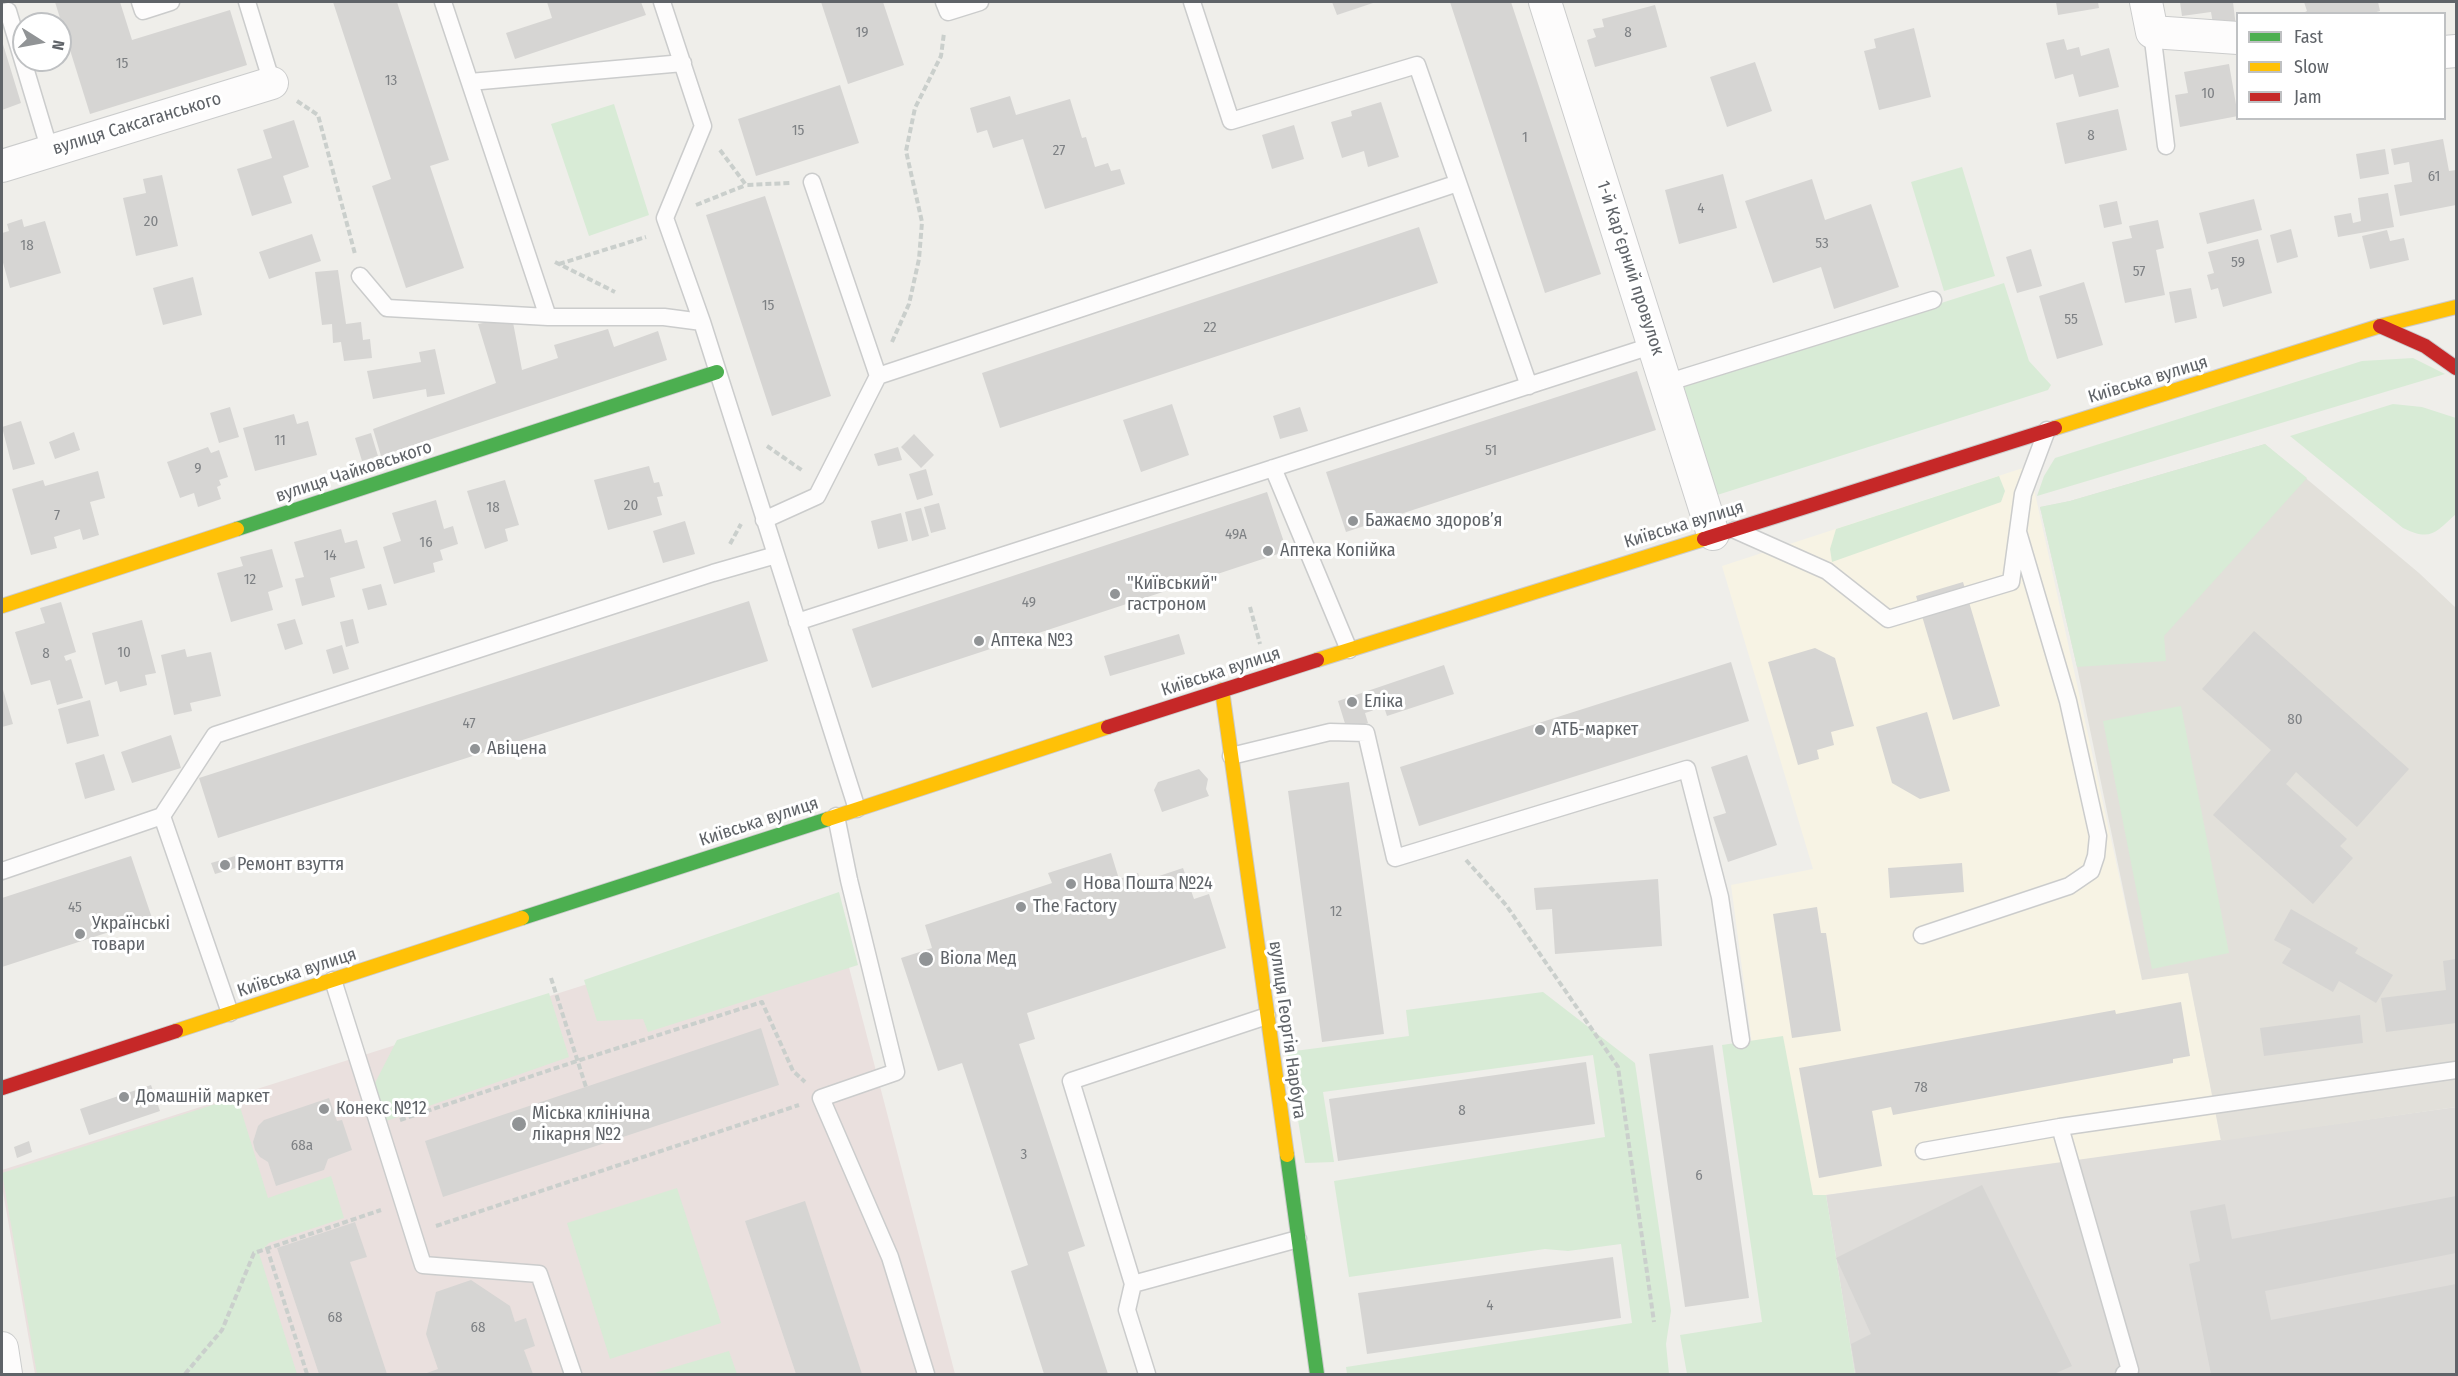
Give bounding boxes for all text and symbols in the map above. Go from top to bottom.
north arrow [12,12,72,72]
legend [2236,12,2446,120]
house number: 19 [855,24,869,42]
house number: 8 [1624,24,1632,42]
text: Fast [2294,26,2323,48]
text: N [48,39,68,52]
house number: 15 [116,55,128,73]
text: Slow [2294,56,2329,78]
house number: 13 [385,72,397,90]
house number: 10 [2201,85,2215,103]
text: Jam [2294,86,2322,108]
street label: вулиця Саксаганського [50,88,224,160]
house number: 15 [792,122,804,140]
house number: 8 [2087,127,2095,145]
house number: 1 [1522,129,1528,147]
house number: 27 [1053,142,1065,160]
house number: 61 [2428,168,2440,186]
street label: 1-й Карʼєрний провулок [1592,178,1668,358]
house number: 4 [1697,200,1705,218]
house number: 20 [144,213,158,231]
house number: 53 [1815,235,1829,253]
house number: 18 [20,237,34,255]
house number: 59 [2231,254,2245,272]
house number: 57 [2133,263,2145,281]
house number: 15 [762,297,774,315]
house number: 55 [2064,311,2078,329]
house number: 22 [1203,319,1217,337]
street label: Київська вулиця [2086,352,2210,408]
house number: 11 [274,432,286,450]
street label: вулиця Чайковського [273,437,435,507]
house number: 51 [1485,442,1497,460]
house number: 9 [194,460,202,478]
house number: 20 [624,497,638,515]
street label: Київська вулиця [1622,497,1746,553]
house number: 18 [486,499,500,517]
house number: 7 [54,507,60,525]
place label: Бажаємо здоров’я [1365,510,1502,532]
marker: Бажаємо здоров’я [1346,514,1360,528]
house number: 49А [1225,526,1247,544]
house number: 16 [419,534,433,552]
place label: Аптека Копійка [1280,540,1396,562]
marker: Аптека Копійка [1261,544,1275,558]
house number: 14 [323,547,337,565]
house number: 12 [244,571,256,589]
place label: "Київський" гастроном [1127,573,1217,616]
marker: "Київський" гастроном [1108,587,1122,601]
house number: 49 [1022,594,1036,612]
place label: Аптека №3 [991,630,1073,652]
marker: Аптека №3 [972,634,986,648]
street label: Київська вулиця [1159,643,1283,701]
house number: 10 [117,644,131,662]
house number: 8 [42,645,50,663]
place label: Еліка [1364,691,1403,713]
marker: Еліка [1345,695,1359,709]
house number: 80 [2287,711,2303,729]
house number: 47 [462,715,476,733]
place label: АТБ-маркет [1552,719,1638,741]
marker: АТБ-маркет [1533,723,1547,737]
place label: Авіцена [487,738,547,760]
marker: Авіцена [468,742,482,756]
street label: Київська вулиця [697,793,821,851]
place label: Ремонт взуття [237,854,344,876]
marker: Ремонт взуття [218,858,232,872]
place label: Нова Пошта №24 [1083,873,1213,895]
marker: Нова Пошта №24 [1064,877,1078,891]
place label: The Factory [1033,896,1117,918]
house number: 45 [68,899,82,917]
marker: The Factory [1014,900,1028,914]
house number: 12 [1330,903,1342,921]
place label: Українські товари [92,913,170,956]
marker: Українські товари [73,927,87,941]
street label: вулиця Георгія Нарбута [1264,940,1310,1120]
street label: Київська вулиця [235,944,359,1002]
place label: Віола Мед [940,948,1017,970]
marker: Віола Мед [917,950,935,968]
house number: 78 [1914,1079,1928,1097]
place label: Домашній маркет [136,1086,270,1108]
marker: Домашній маркет [117,1090,131,1104]
place label: Конекс №12 [336,1098,427,1120]
marker: Конекс №12 [317,1102,331,1116]
house number: 8 [1458,1102,1466,1120]
place label: Міська клінічна лікарня №2 [532,1103,650,1146]
marker: Міська клінічна лікарня №2 [510,1115,528,1133]
house number: 68а [291,1137,313,1155]
house number: 3 [1021,1146,1027,1164]
house number: 6 [1695,1167,1703,1185]
house number: 4 [1486,1297,1494,1315]
house number: 68 [328,1309,342,1327]
house number: 68 [471,1319,485,1337]

